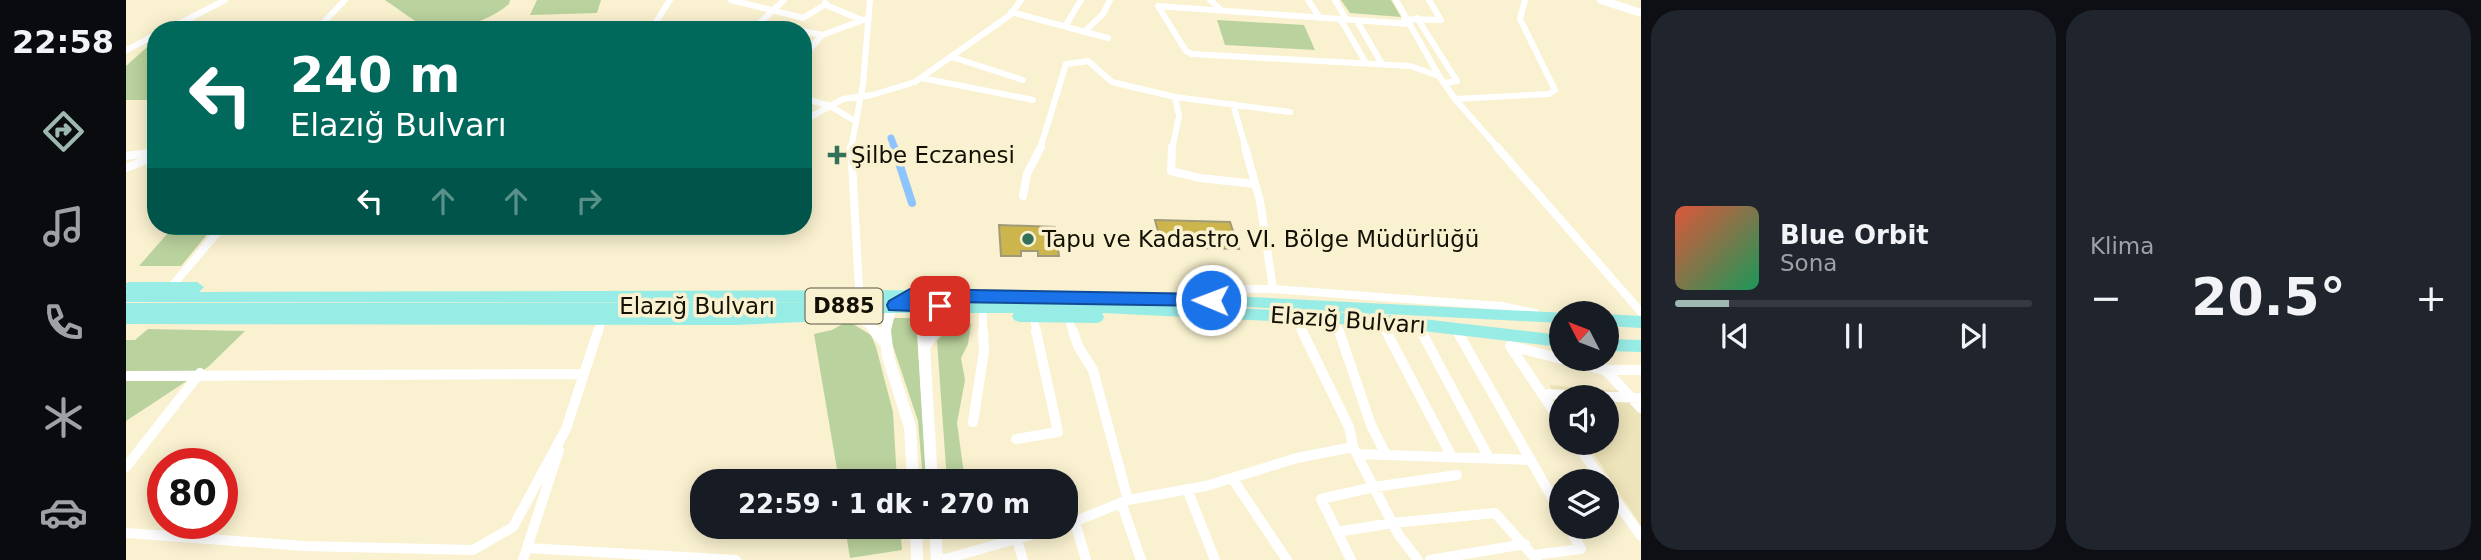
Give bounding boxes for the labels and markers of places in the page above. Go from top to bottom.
place label: Şilbe Eczanesi [851,142,1015,168]
marker: Şilbe Eczanesi [829,147,845,163]
place label: Tapu ve Kadastro VI. Bölge Müdürlüğü [1041,226,1479,252]
marker: Tapu ve Kadastro VI. Bölge Müdürlüğü [1020,231,1036,247]
pin [910,276,970,336]

